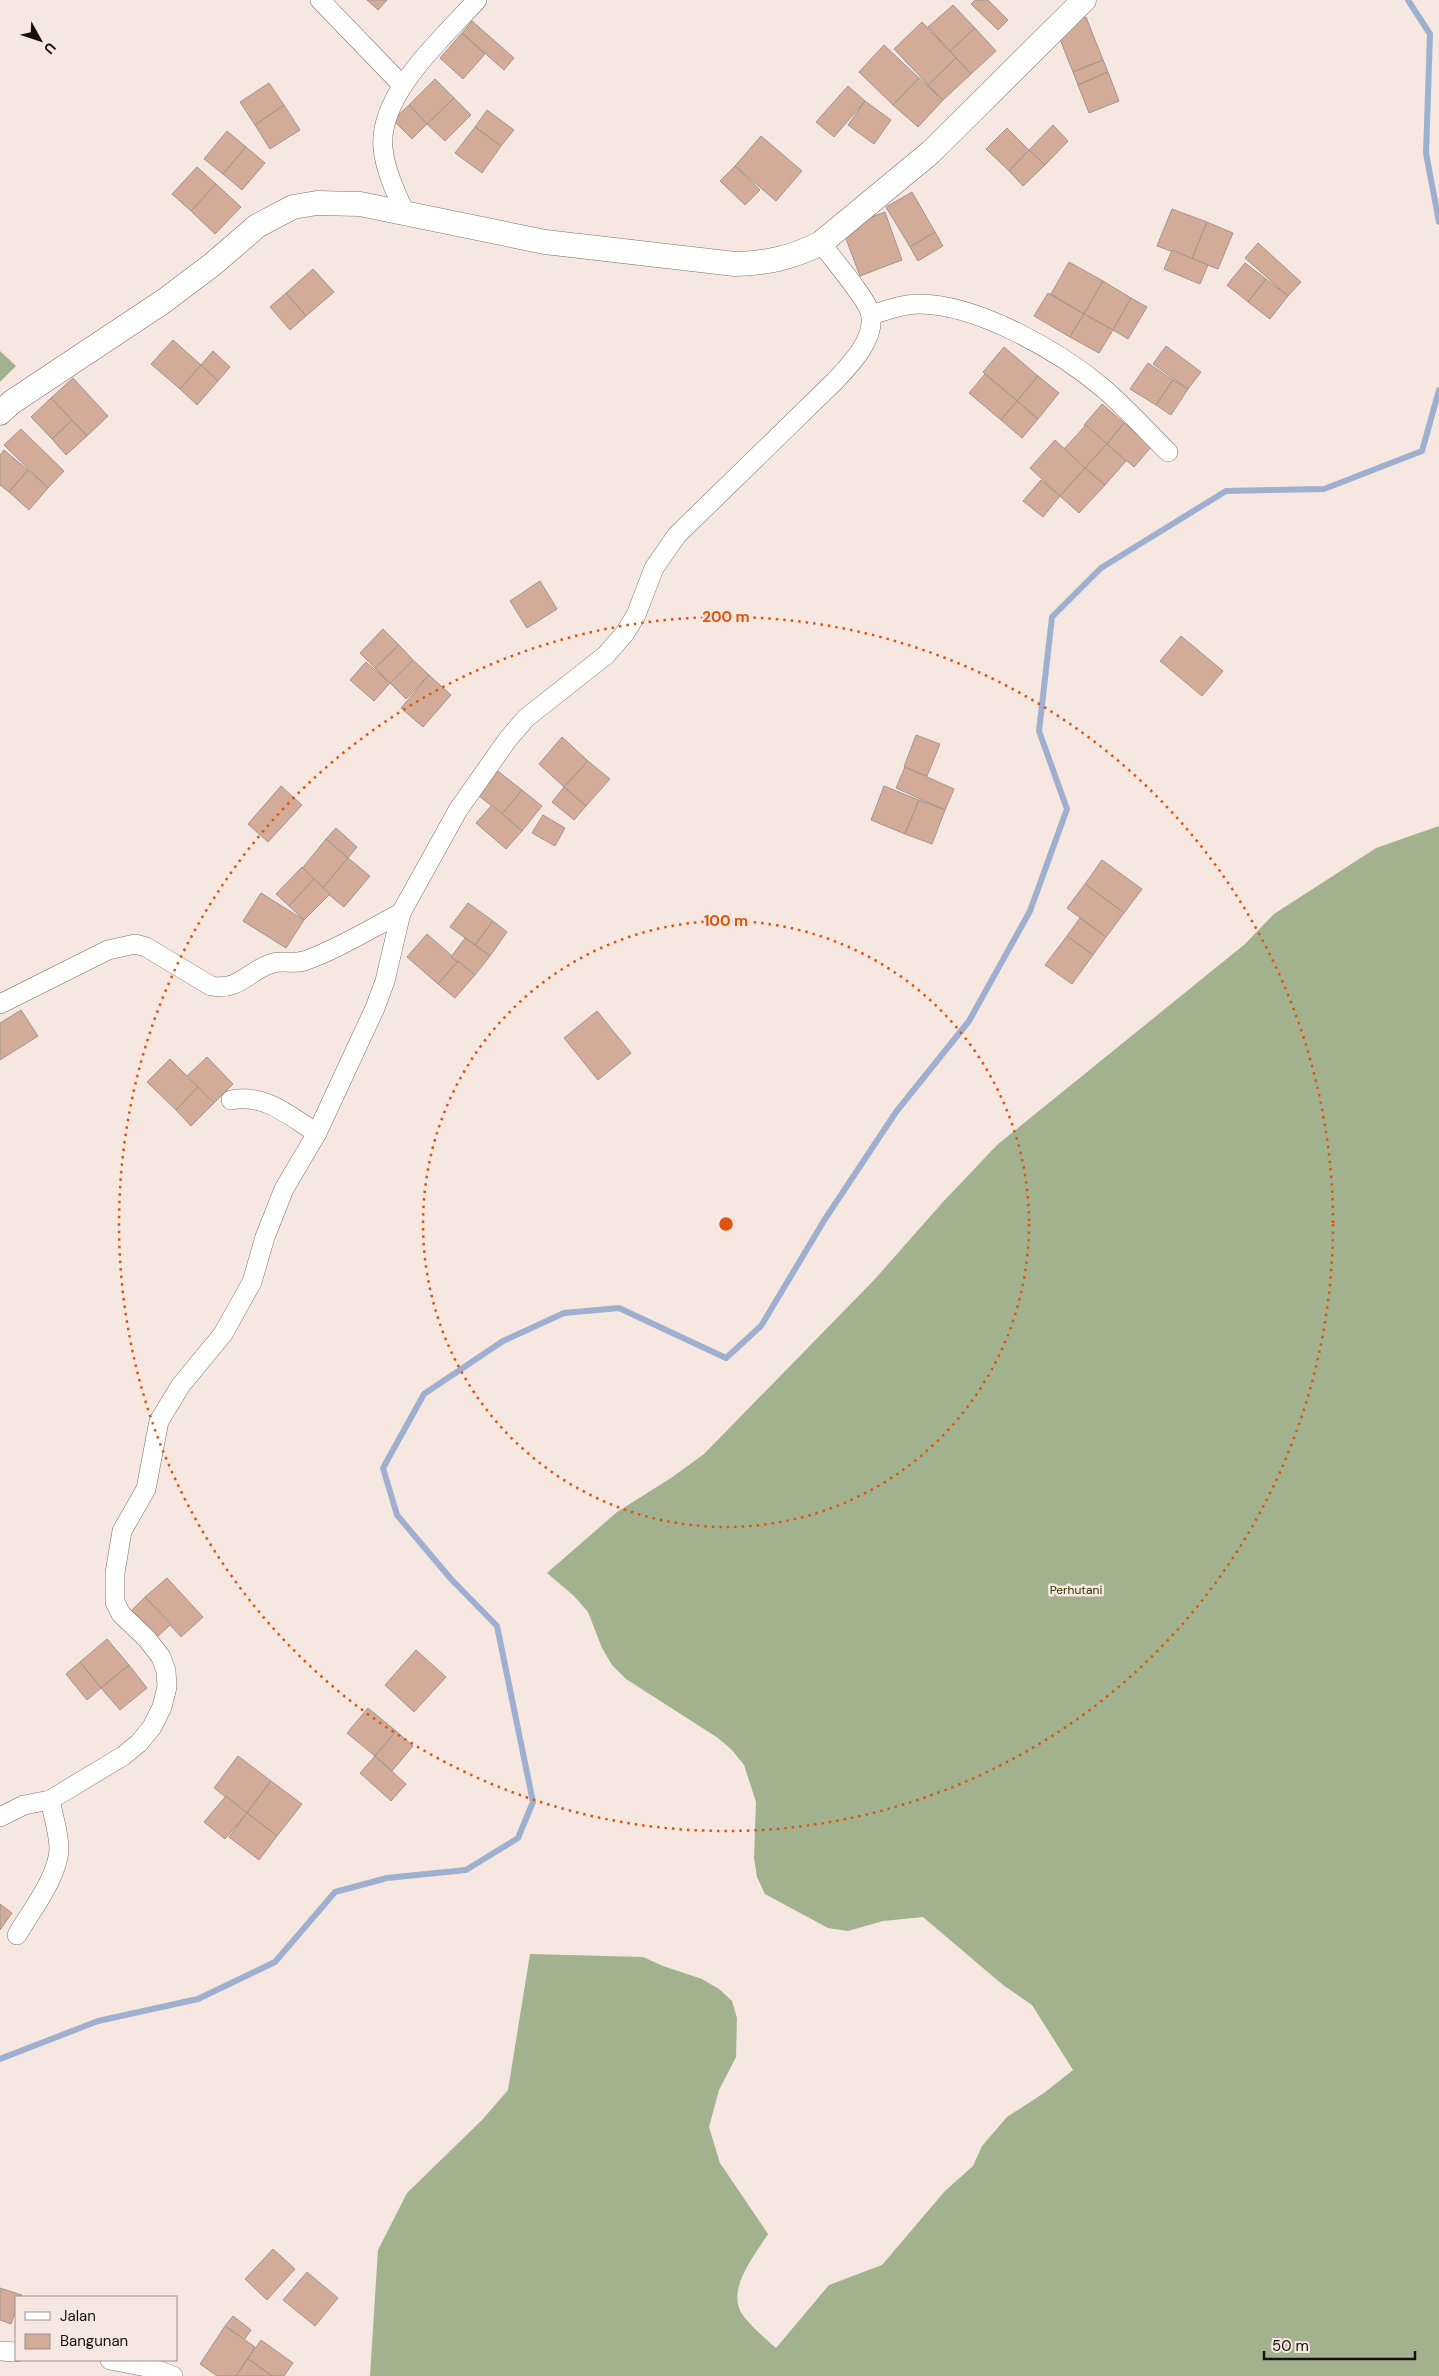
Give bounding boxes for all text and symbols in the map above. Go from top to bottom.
north arrow [15,15,65,65]
text: U [40,39,60,58]
text: 200 m [702,607,750,627]
text: 100 m [704,911,748,931]
centre of rings [717,1215,735,1233]
park label: Perhutani [1050,1582,1102,1598]
legend [15,2296,178,2361]
text: Jalan [60,2306,96,2326]
scale bar [1264,2328,1415,2360]
text: Bangunan [60,2331,128,2351]
text: 50 m [1272,2336,1309,2356]

